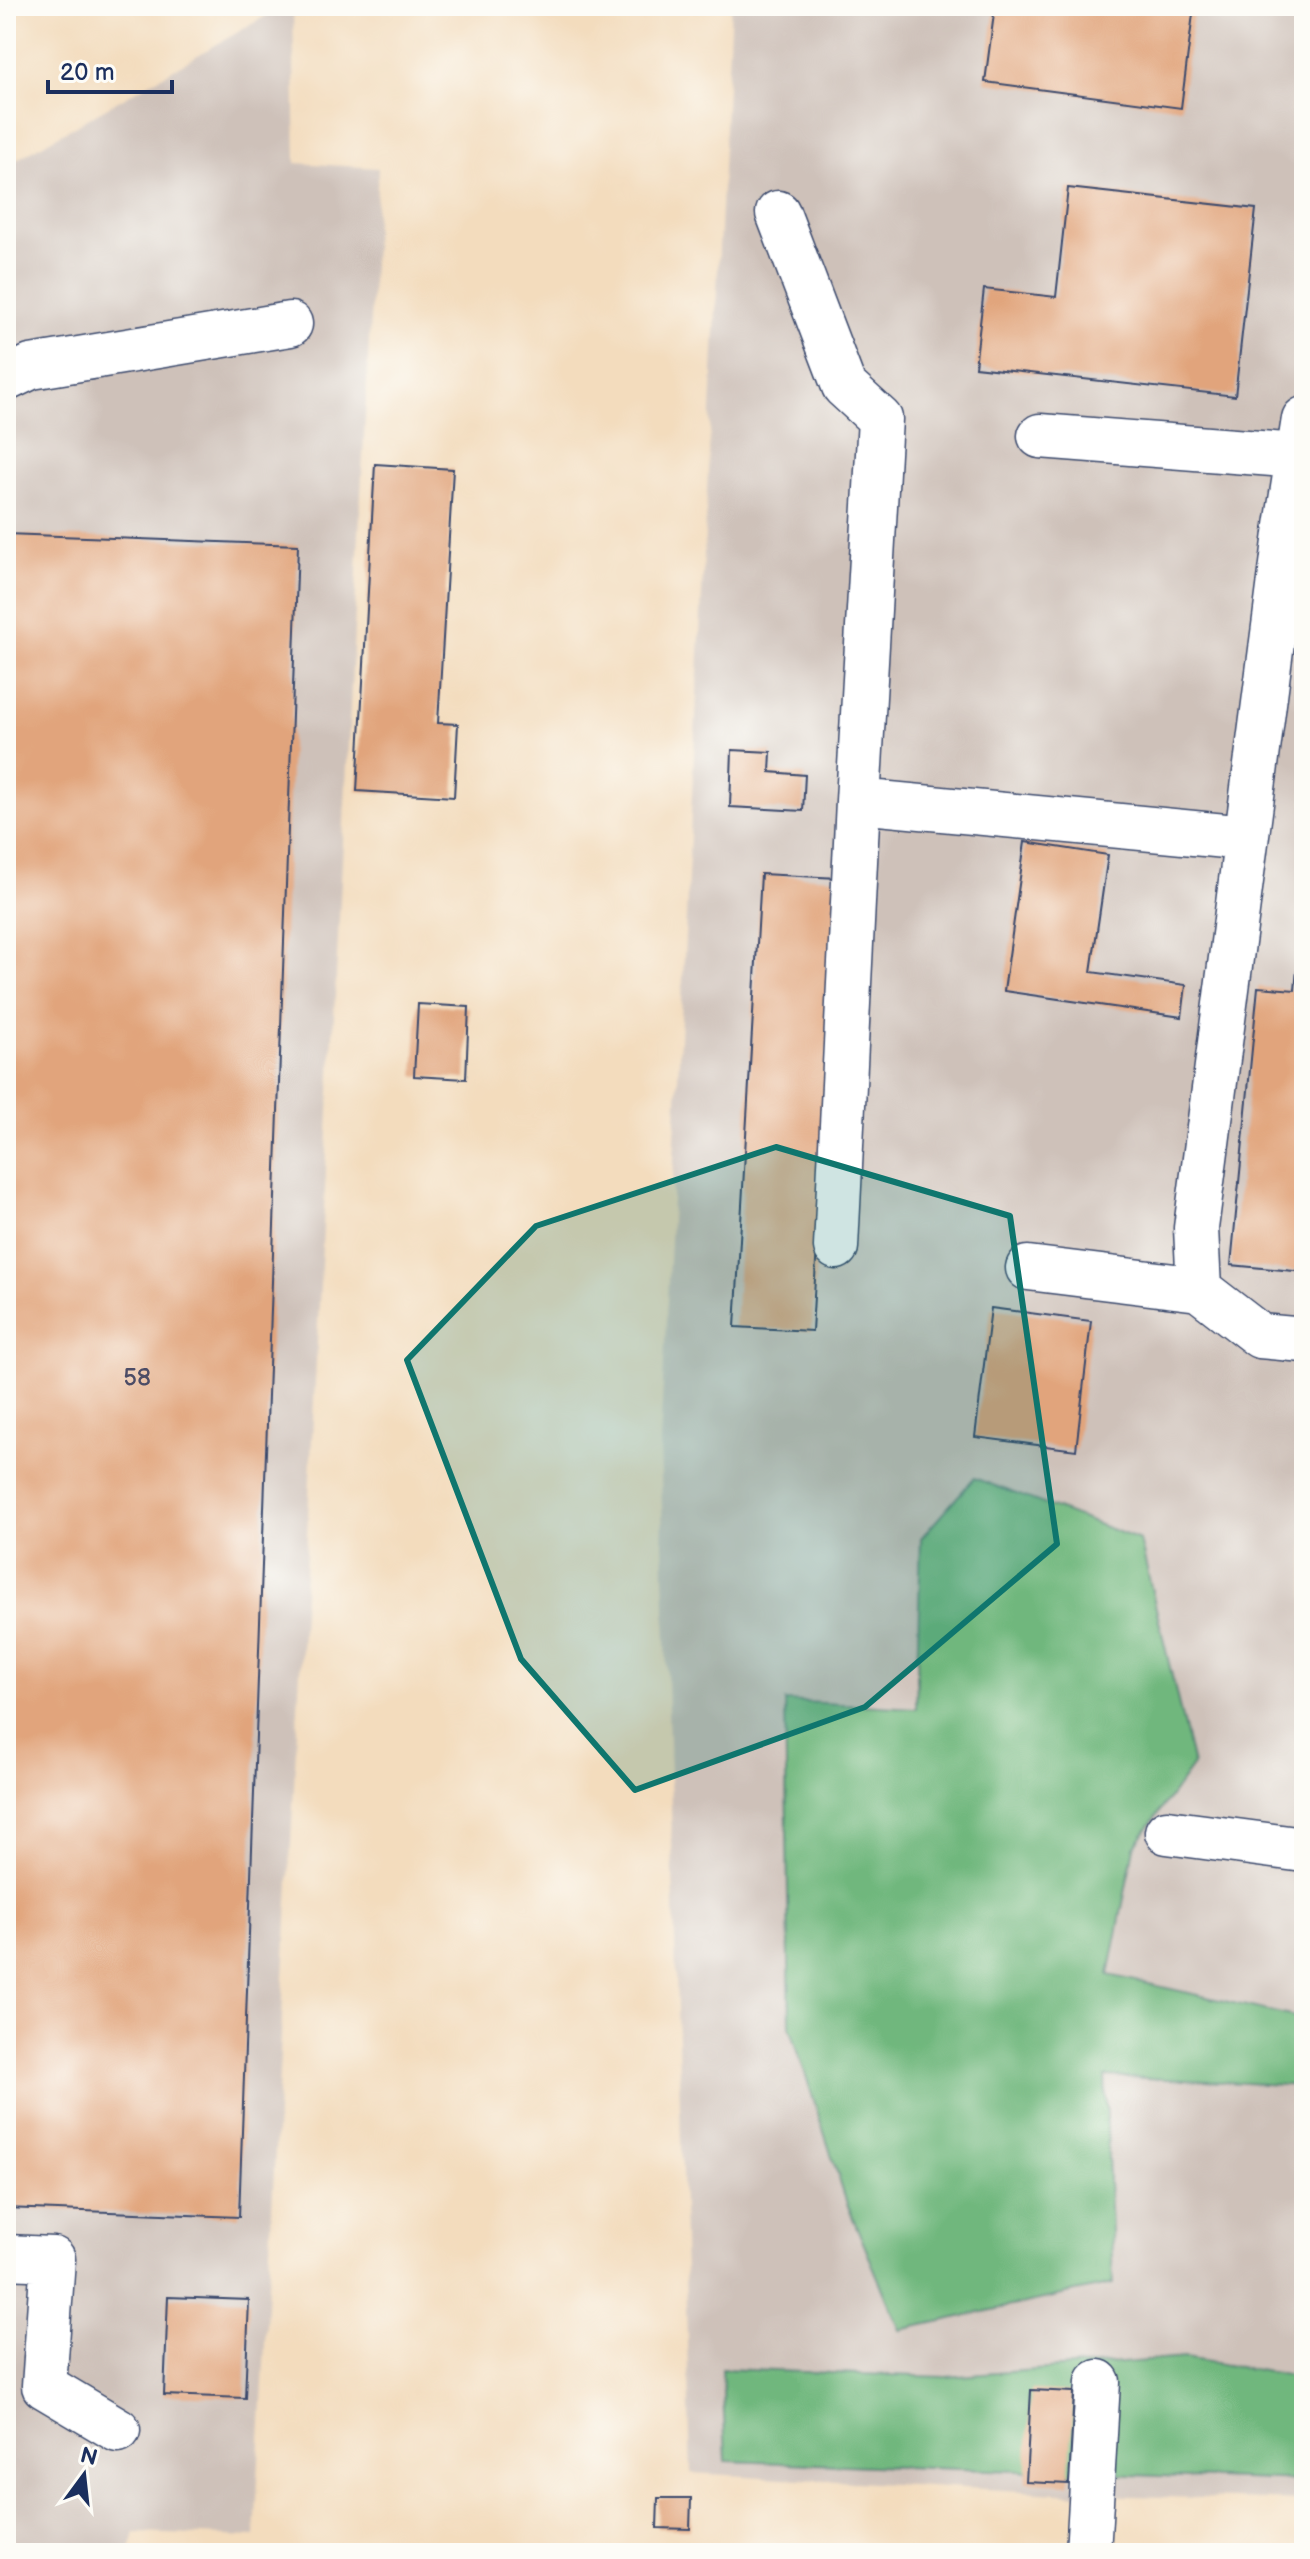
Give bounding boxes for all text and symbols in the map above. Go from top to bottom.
scale bar [48,44,172,94]
text: 20 m [60,58,115,87]
house number: 58 [123,1363,151,1392]
north arrow [44,2435,124,2515]
text: N [77,2442,100,2472]

